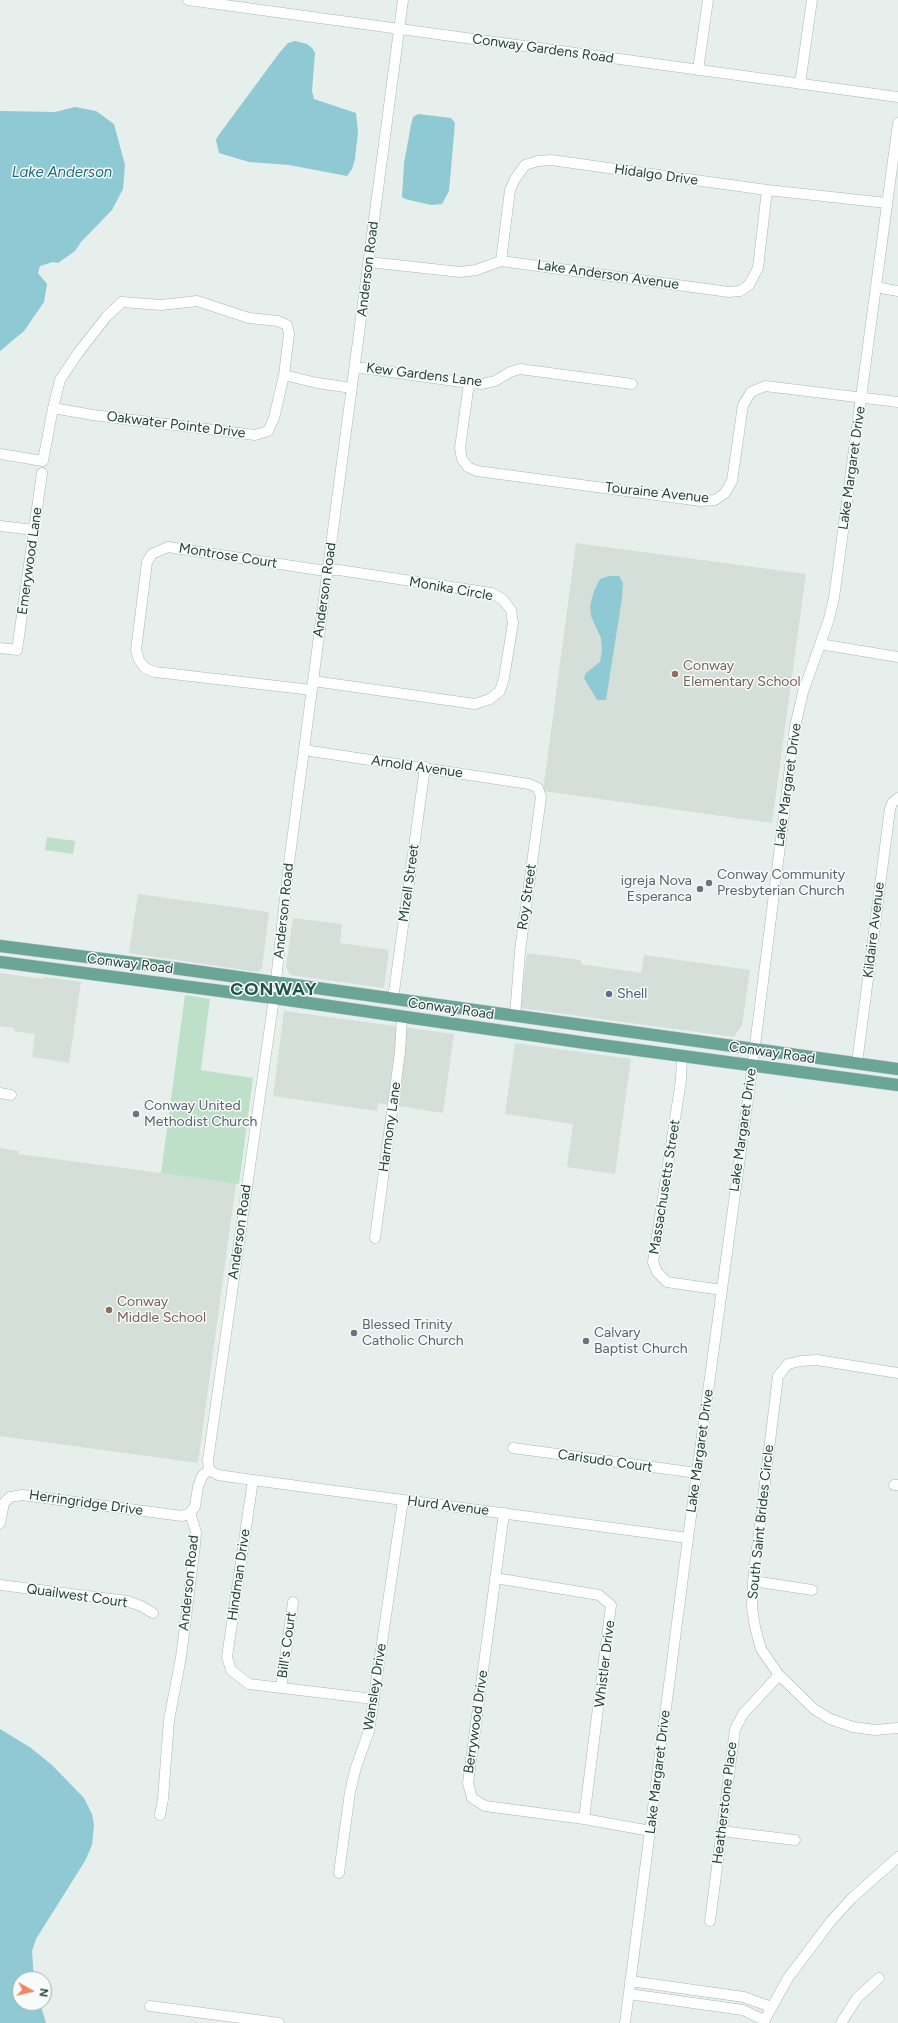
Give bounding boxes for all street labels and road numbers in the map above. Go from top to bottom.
street label: Conway Gardens Road [471,31,615,67]
street label: Hidalgo Drive [613,161,699,189]
street label: Anderson Road [354,220,382,318]
street label: Lake Anderson Avenue [536,257,680,293]
street label: Kew Gardens Lane [365,360,483,390]
street label: Lake Margaret Drive [835,405,869,531]
street label: Oakwater Pointe Drive [106,408,246,442]
street label: Touraine Avenue [604,479,710,507]
street label: Emerywood Lane [14,506,46,616]
street label: Montrose Court [178,540,278,572]
street label: Anderson Road [310,541,340,639]
street label: Monika Circle [408,573,494,605]
street label: Lake Margaret Drive [771,722,805,848]
street label: Arnold Avenue [370,752,464,782]
street label: Mizell Street [395,843,423,923]
street label: Anderson Road [271,862,297,960]
street label: Roy Street [514,863,540,931]
street label: Kildaire Avenue [860,881,888,979]
street label: Conway Road [86,950,174,978]
street label: Conway Road [407,995,495,1023]
street label: Conway Road [728,1039,816,1067]
street label: Lake Margaret Drive [726,1067,760,1193]
street label: Harmony Lane [375,1081,405,1173]
street label: Massachusetts Street [646,1118,684,1256]
street label: Anderson Road [225,1183,255,1281]
street label: Lake Margaret Drive [683,1388,717,1514]
street label: South Saint Brides Circle [745,1444,777,1600]
street label: Carisudo Court [557,1446,653,1476]
street label: Herringridge Drive [28,1487,144,1519]
street label: Hurd Avenue [406,1493,490,1519]
street label: Hindman Drive [224,1528,254,1622]
street label: Anderson Road [176,1534,202,1632]
street label: Quailwest Court [25,1581,129,1611]
street label: Bill's Court [274,1611,300,1679]
street label: Whistler Drive [591,1620,619,1708]
street label: Wansley Drive [360,1642,390,1732]
street label: Berrywood Drive [460,1669,492,1775]
street label: Lake Margaret Drive [642,1709,674,1835]
street label: Heatherstone Place [709,1741,741,1865]

